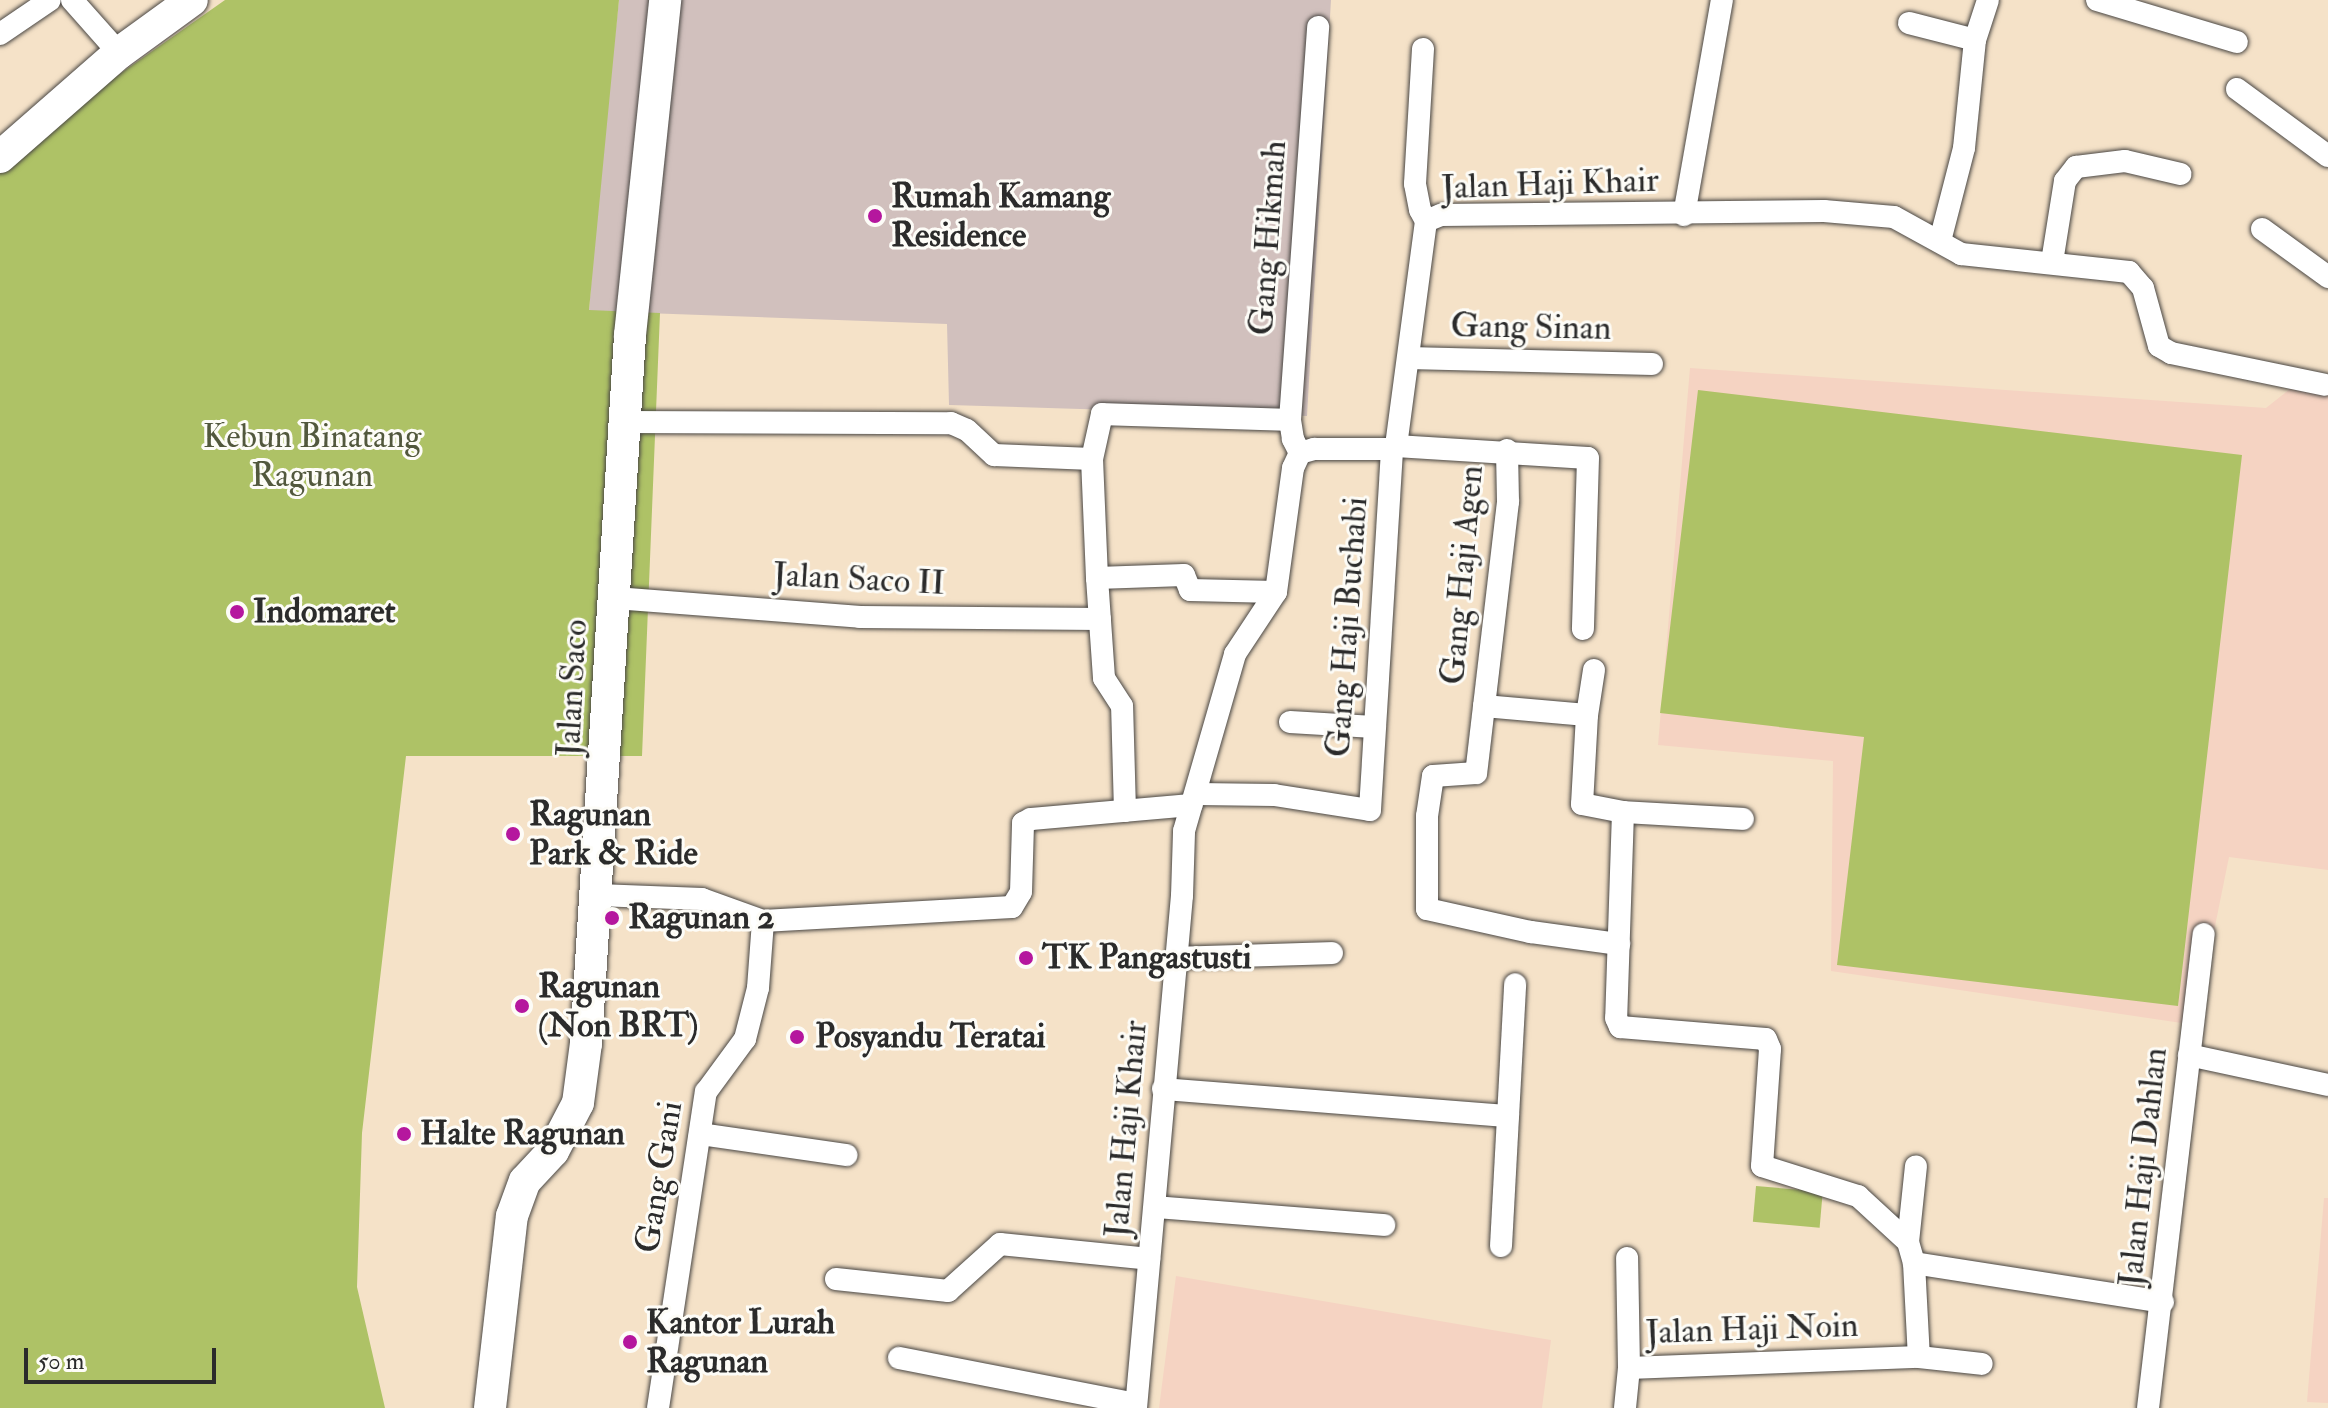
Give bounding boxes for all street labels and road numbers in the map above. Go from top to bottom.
street label: Gang Hikmah [1241,139,1295,337]
street label: Jalan Haji Khair [1441,160,1659,208]
street label: Gang Sinan [1450,305,1612,349]
street label: Gang Haji Agen [1432,464,1492,686]
street label: Gang Haji Buchabi [1318,495,1376,759]
street label: Jalan Saco II [772,554,946,604]
street label: Jalan Saco [548,618,596,758]
street label: Jalan Haji Khair [1096,1019,1156,1239]
street label: Jalan Haji Dahlan [2110,1046,2176,1288]
street label: Gang Gani [627,1098,691,1256]
street label: Jalan Haji Noin [1645,1305,1859,1353]

